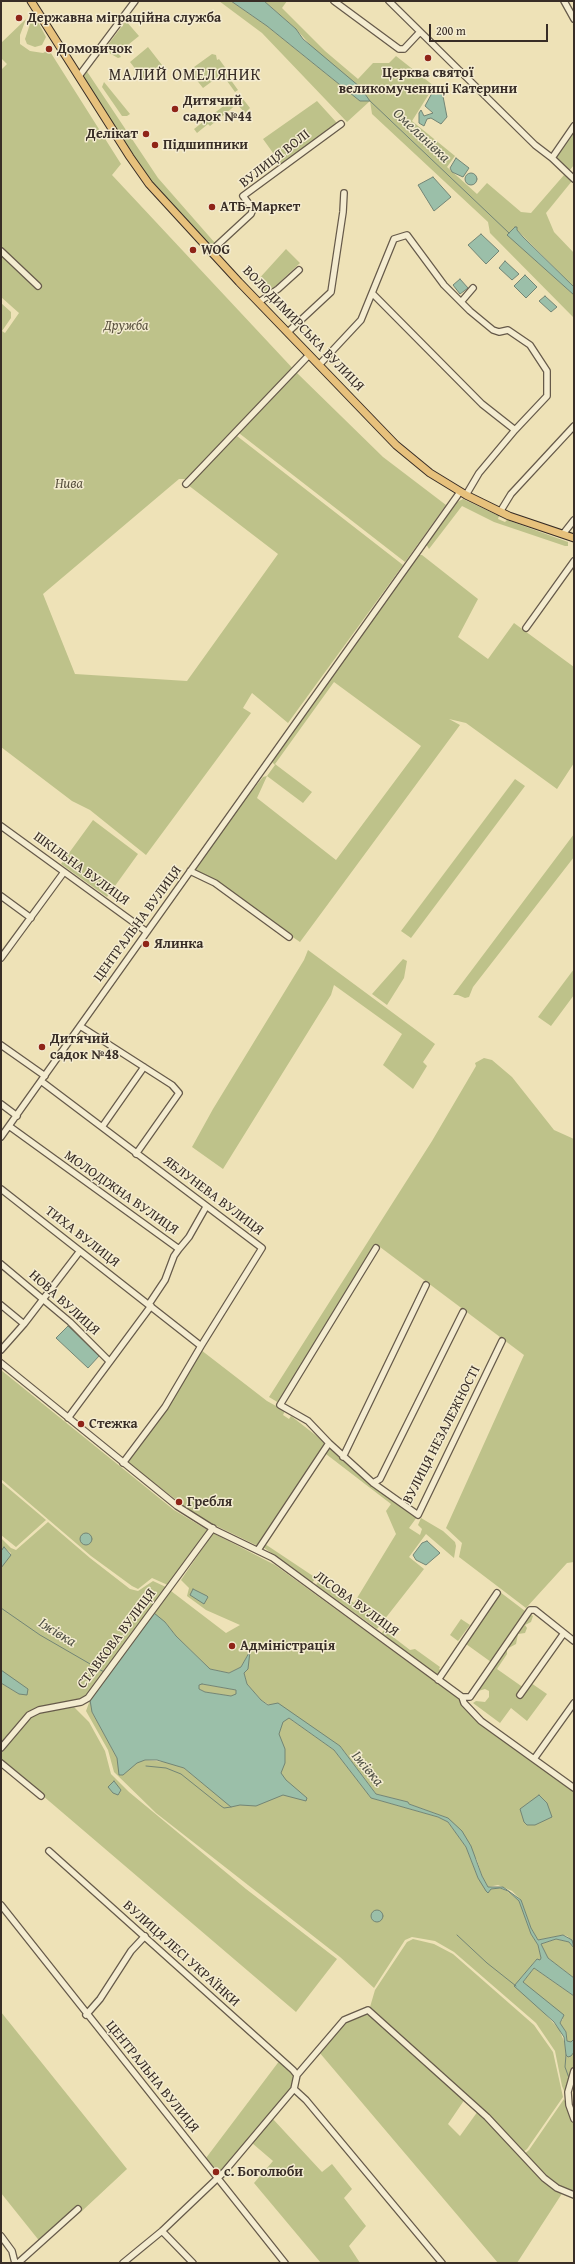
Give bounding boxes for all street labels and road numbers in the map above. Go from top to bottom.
street label: ВУЛИЦЯ ВОЛІ [236,126,314,192]
street label: ВОЛОДИМИРСЬКА ВУЛИЦЯ [239,263,367,395]
street label: ШКІЛЬНА ВУЛИЦЯ [30,829,132,909]
street label: ЦЕНТРАЛЬНА ВУЛИЦЯ [90,863,186,985]
street label: МОЛОДІЖНА ВУЛИЦЯ [61,1147,181,1239]
street label: ЯБЛУНЕВА ВУЛИЦЯ [159,1153,267,1239]
street label: ТИХА ВУЛИЦЯ [42,1203,122,1271]
street label: НОВА ВУЛИЦЯ [25,1267,103,1339]
street label: ВУЛИЦЯ НЕЗАЛЕЖНОСТІ [400,1363,484,1507]
street label: ЛІСОВА ВУЛИЦЯ [310,1568,402,1640]
street label: СТАВКОВА ВУЛИЦЯ [74,1586,160,1692]
street label: ВУЛИЦЯ ЛЕСІ УКРАЇНКИ [119,1897,243,2011]
street label: ЦЕНТРАЛЬНА ВУЛИЦЯ [102,2018,202,2136]

